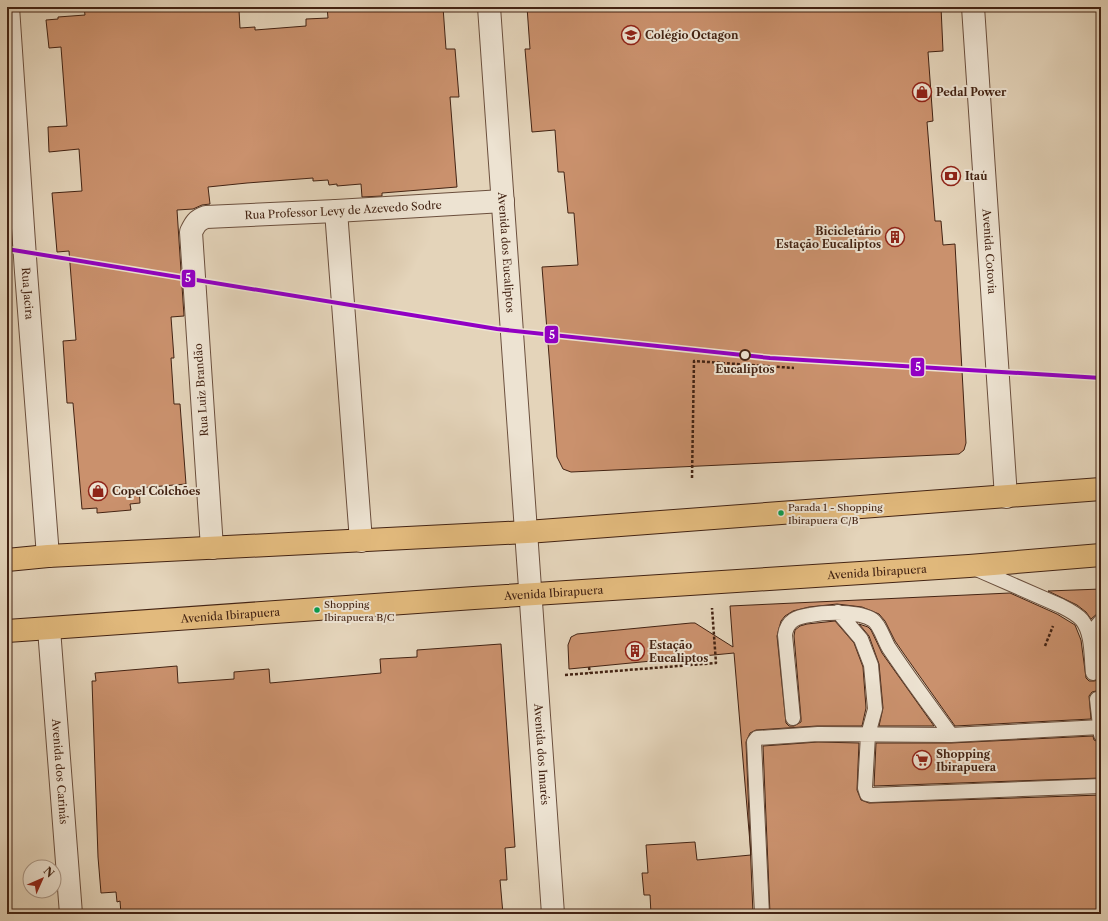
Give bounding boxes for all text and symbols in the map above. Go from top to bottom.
school or university icon: Colégio Octagon [620,24,642,46]
place label: Colégio Octagon [645,28,739,42]
shop icon: Pedal Power [911,81,933,103]
place label: Pedal Power [936,85,1007,99]
bank icon: Itaú [940,165,962,187]
place label: Itaú [965,169,988,183]
street label: Avenida dos Eucaliptos [495,191,518,313]
street label: Rua Professor Levy de Azevedo Sodre [244,198,442,222]
street label: Avenida Cotovia [980,207,999,295]
place label: Bicicletário Estação Eucaliptos [776,224,881,251]
building icon: Bicicletário Estação Eucaliptos [884,226,906,248]
street label: Rua Jacira [19,267,37,320]
line badge: 5 [181,269,196,288]
text: 5 [185,271,191,285]
line badge: 5 [544,325,559,344]
text: 5 [549,328,555,342]
street label: Rua Luiz Brandão [191,343,211,437]
marker: Eucaliptos [739,349,751,361]
line badge: 5 [910,357,925,377]
text: 5 [915,360,921,374]
place label: Eucaliptos [715,362,775,376]
shop icon: Copel Colchões [87,480,109,502]
place label: Copel Colchões [112,484,200,498]
place label: Parada 1 - Shopping Ibirapuera C/B [788,501,883,527]
marker: Parada 1 - Shopping Ibirapuera C/B [776,508,786,518]
street label: Avenida Ibirapuera [826,562,927,582]
street label: Avenida Ibirapuera [503,583,604,603]
place label: Shopping Ibirapuera B/C [324,598,395,624]
street label: Avenida Ibirapuera [179,605,281,626]
marker: Shopping Ibirapuera B/C [312,605,322,615]
place label: Estação Eucaliptos [649,638,708,665]
building icon: Estação Eucaliptos [624,640,646,662]
street label: Avenida dos Imarés [531,702,552,806]
street label: Avenida dos Carinás [49,717,71,825]
place label: Shopping Ibirapuera [936,747,997,774]
supermarket icon: Shopping Ibirapuera [911,749,933,771]
north arrow [22,859,62,899]
text: N [41,864,58,881]

